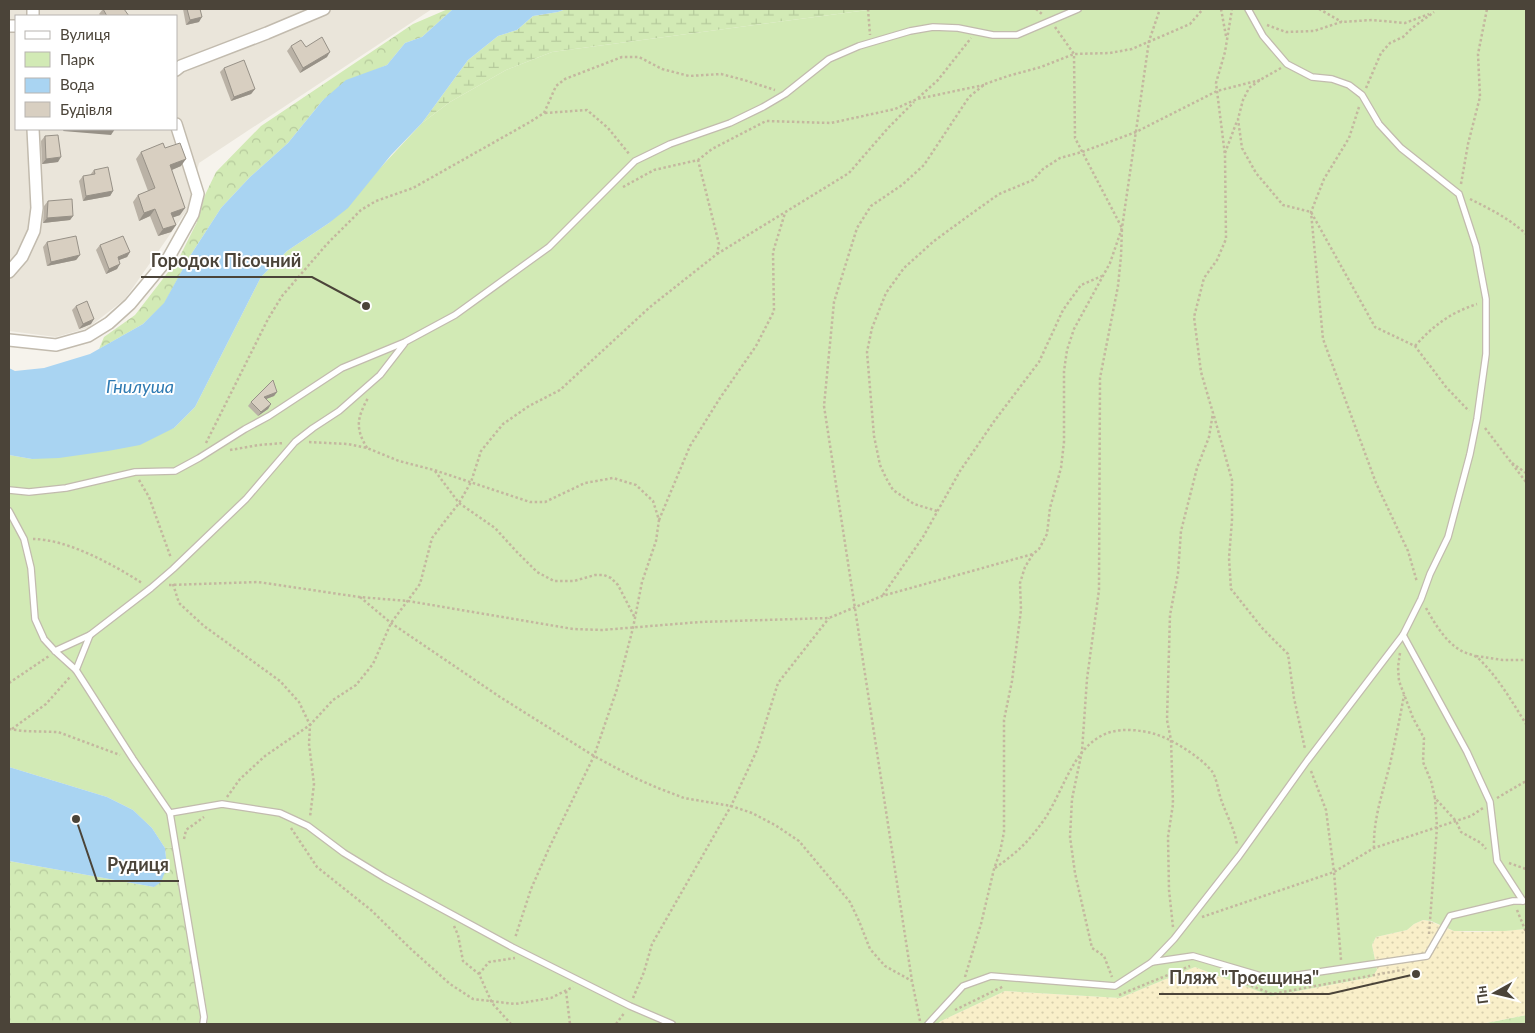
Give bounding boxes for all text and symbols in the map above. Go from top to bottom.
legend [15,15,178,130]
text: Вулиця [60,25,110,43]
text: Парк [60,50,95,68]
text: Вода [60,75,95,93]
text: Будівля [60,100,112,118]
callout: Городок Пісочний [141,244,312,277]
text: Городок Пісочний [151,249,301,271]
water label: Гнилуша [106,375,174,397]
callout: Рудиця [97,848,179,881]
text: Рудиця [107,853,169,875]
callout: Пляж "Троєщина" [1159,961,1329,994]
text: Пляж "Троєщина" [1169,966,1319,988]
north arrow [1470,968,1520,1018]
text: Пн [1472,985,1491,1005]

